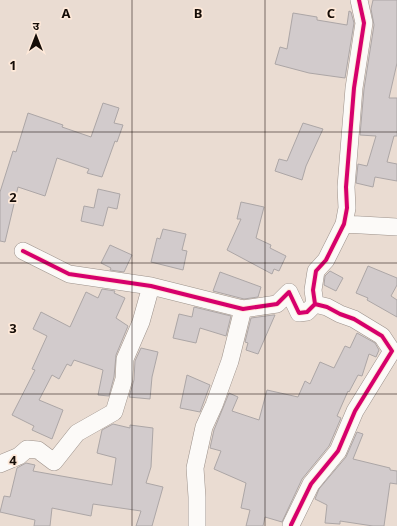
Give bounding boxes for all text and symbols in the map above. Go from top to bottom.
text: A [62,4,71,22]
text: B [194,4,202,22]
text: C [327,4,335,22]
north arrow [16,16,56,56]
text: उ [33,18,40,33]
text: 1 [9,56,17,74]
text: 2 [9,188,17,206]
text: 3 [9,319,17,337]
text: 4 [9,451,17,469]

